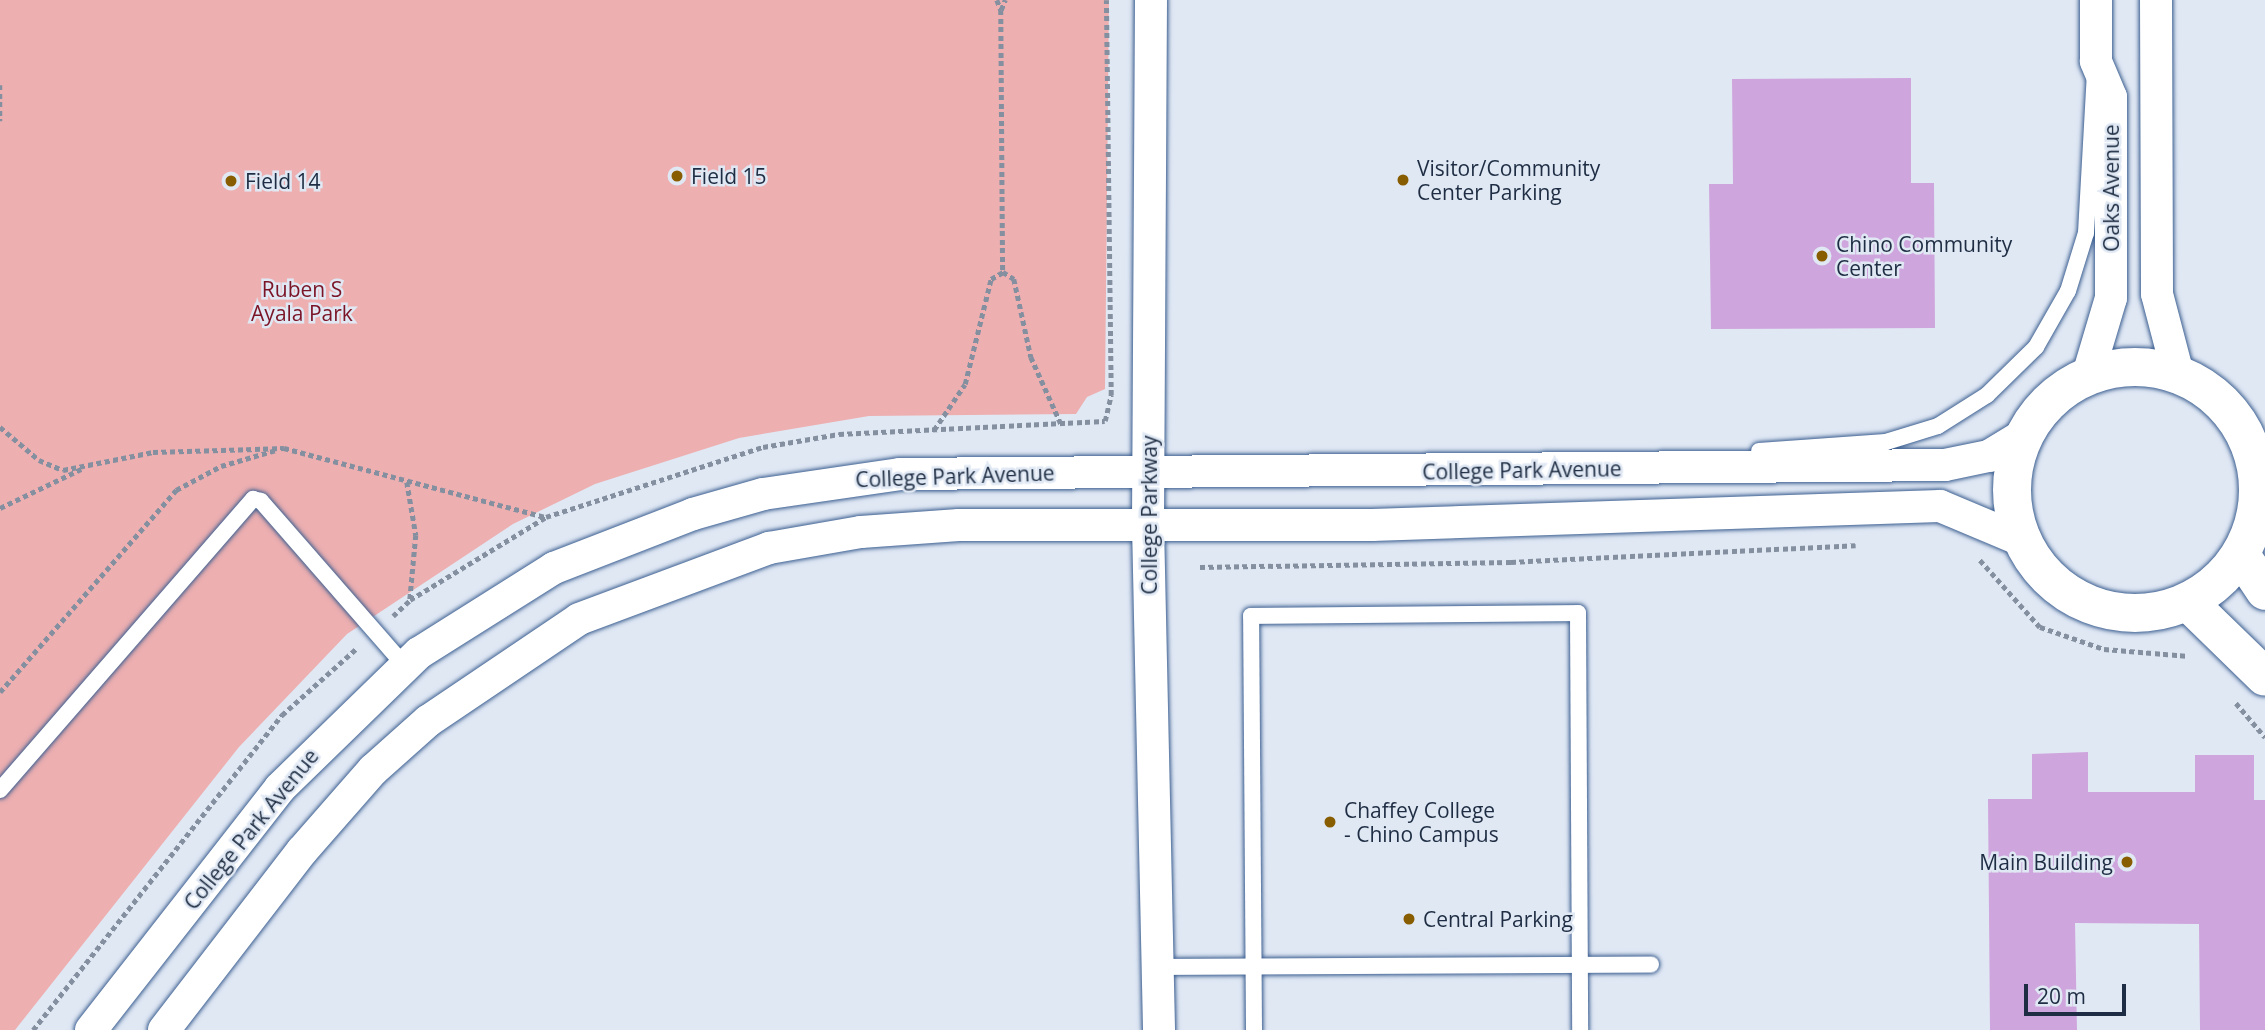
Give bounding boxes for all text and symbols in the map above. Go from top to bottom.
street label: Oaks Avenue [2098,124,2124,252]
place label: Visitor/Community Center Parking [1417,155,1600,205]
place label: Field 15 [691,163,767,189]
place label: Field 14 [245,168,321,194]
marker: Field 15 [669,168,685,184]
marker: Visitor/Community Center Parking [1395,172,1411,188]
marker: Field 14 [223,173,239,189]
place label: Chino Community Center [1836,231,2012,281]
marker: Chino Community Center [1814,248,1830,264]
park label: Ruben S Ayala Park [251,276,353,326]
street label: College Parkway [1136,435,1162,595]
street label: College Park Avenue [1422,456,1622,484]
street label: College Park Avenue [855,460,1055,492]
street label: College Park Avenue [178,744,324,914]
place label: Chaffey College - Chino Campus [1344,797,1499,847]
marker: Chaffey College - Chino Campus [1322,814,1338,830]
place label: Main Building [1979,849,2113,875]
marker: Main Building [2119,854,2135,870]
place label: Central Parking [1423,906,1573,932]
marker: Central Parking [1401,911,1417,927]
scale bar [2027,970,2128,1014]
text: 20 m [2037,982,2086,1010]

